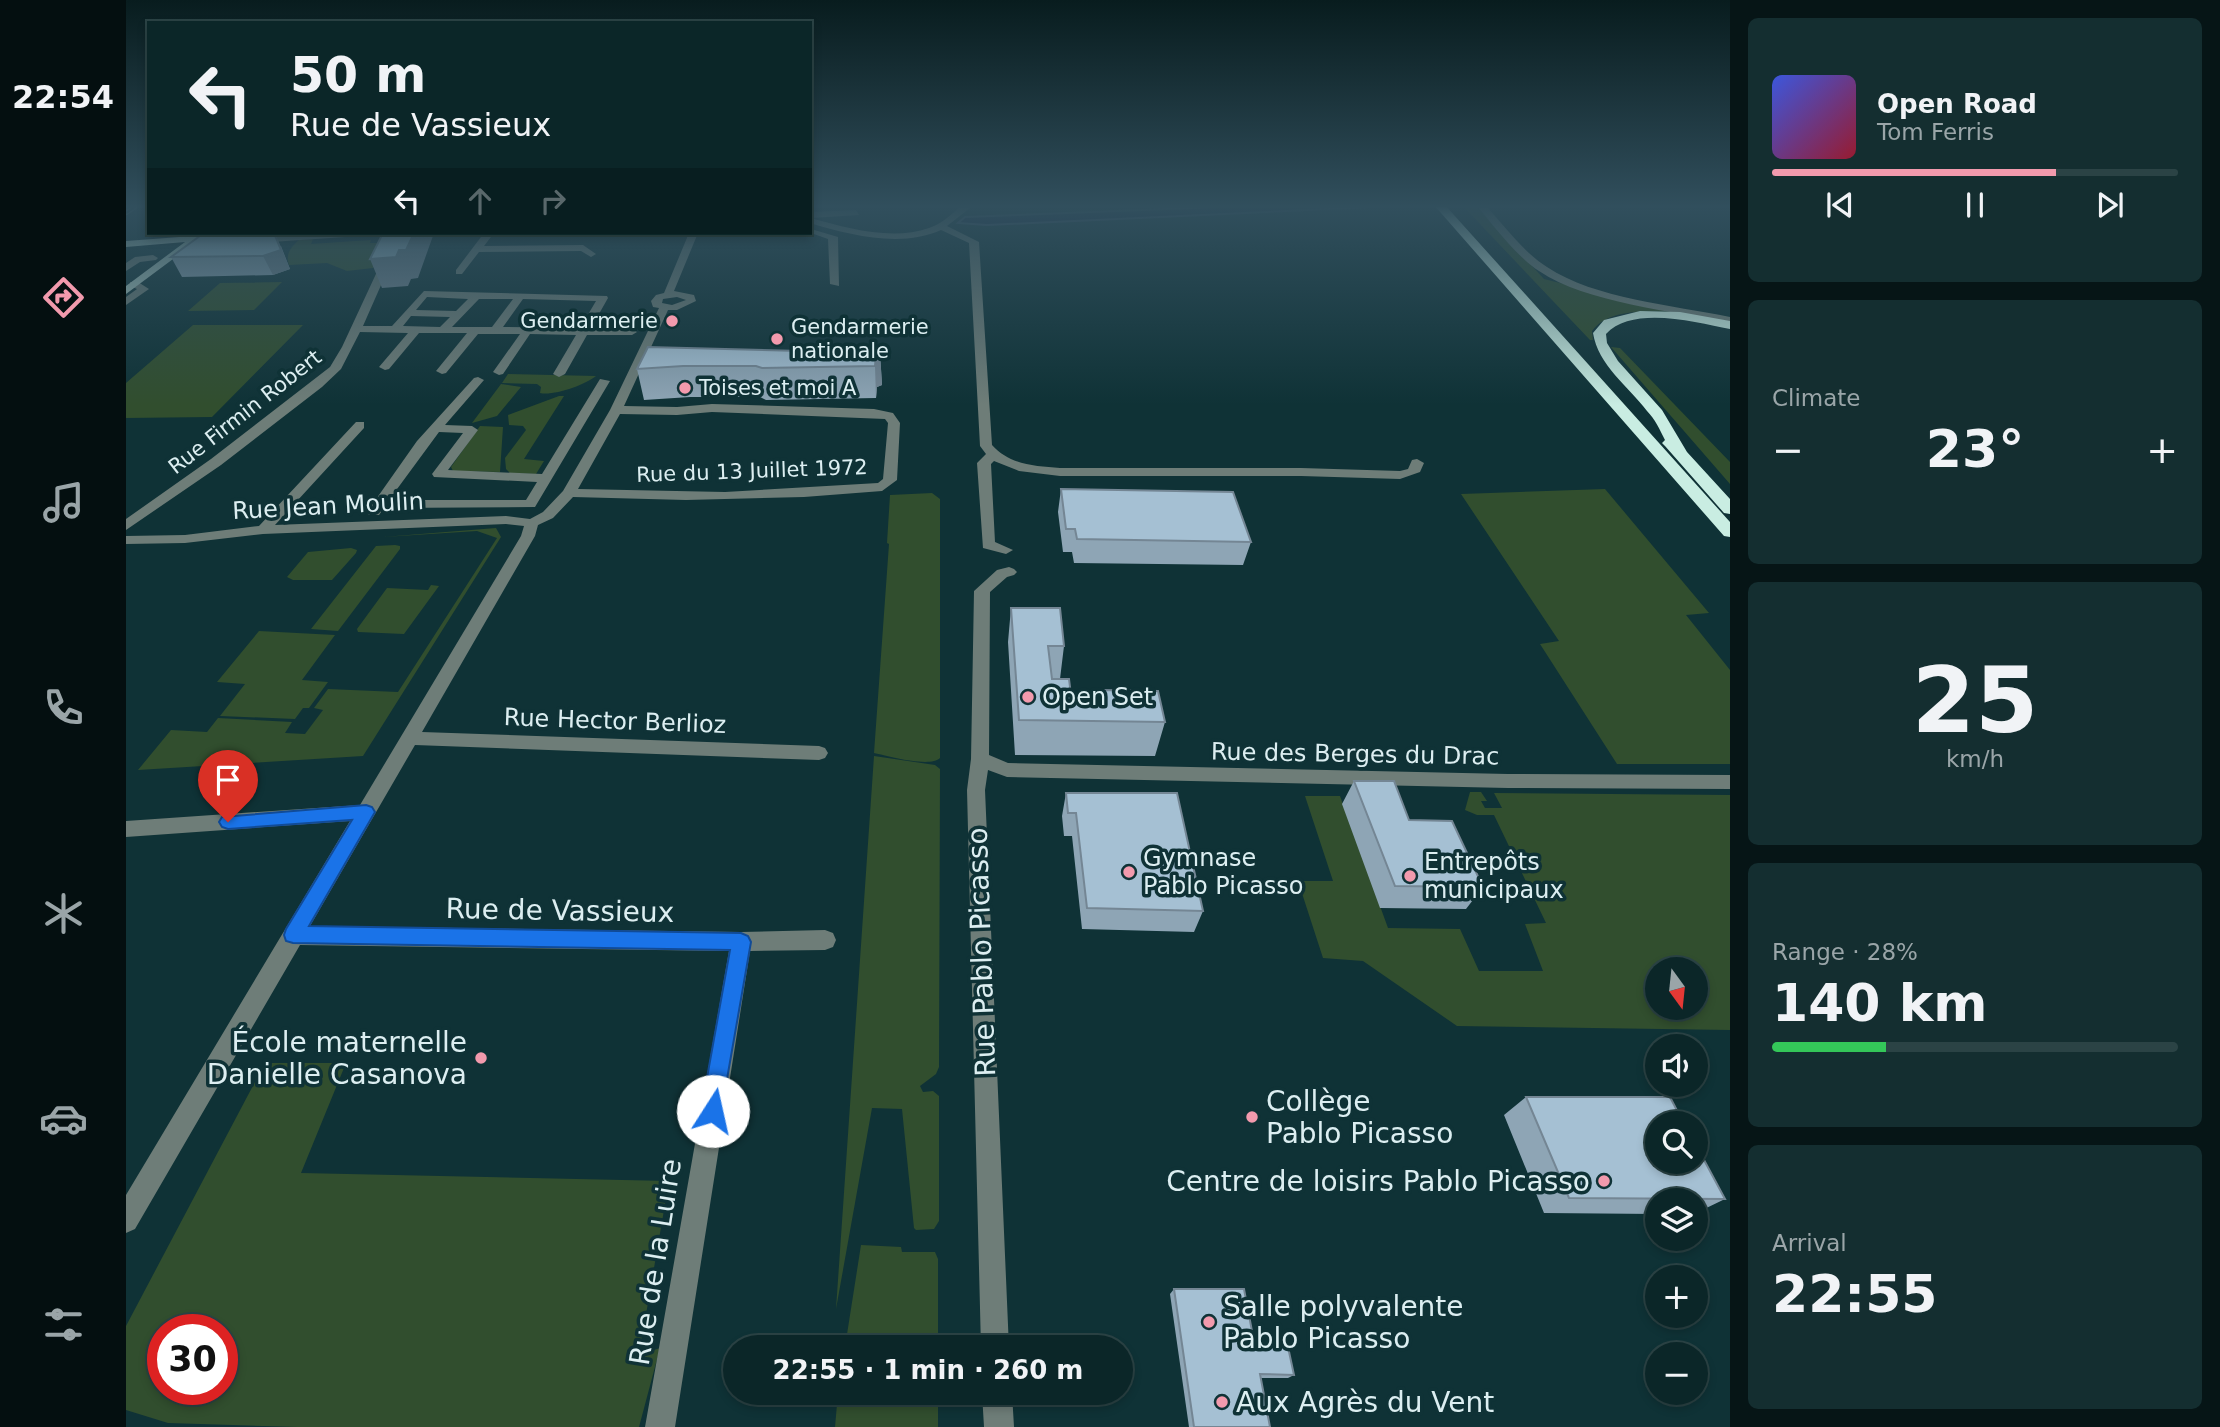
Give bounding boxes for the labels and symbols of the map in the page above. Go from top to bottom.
place label: Gendarmerie [520,309,658,333]
marker: Gendarmerie [664,313,680,329]
place label: Gendarmerie nationale [791,315,929,363]
marker: Gendarmerie nationale [769,331,785,347]
street label: Rue Firmin Robert [164,345,326,479]
place label: Toises et moi A [698,376,857,400]
marker: Toises et moi A [677,380,693,396]
street label: Rue du 13 Juillet 1972 [636,455,868,487]
street label: Rue Jean Moulin [232,487,424,525]
place label: Open Set [1042,683,1153,711]
marker: Open Set [1020,689,1036,705]
street label: Rue Hector Berlioz [503,703,727,739]
street label: Rue des Berges du Drac [1211,737,1499,771]
pin [198,750,258,822]
street label: Rue Pablo Picasso [961,827,1002,1077]
place label: Gymnase Pablo Picasso [1143,844,1304,900]
place label: Entrepôts municipaux [1424,848,1564,904]
marker: Gymnase Pablo Picasso [1121,864,1137,880]
marker: Entrepôts municipaux [1402,868,1418,884]
street label: Rue de Vassieux [445,892,675,929]
north arrow [1645,957,1708,1020]
place label: École maternelle Danielle Casanova [207,1025,467,1091]
marker: École maternelle Danielle Casanova [473,1050,489,1066]
position arrow [676,1074,750,1148]
place label: Collège Pablo Picasso [1266,1085,1453,1150]
marker: Collège Pablo Picasso [1244,1109,1260,1125]
street label: Rue de la Luire [623,1156,688,1368]
place label: Centre de loisirs Pablo Picasso [1166,1165,1590,1198]
marker: Centre de loisirs Pablo Picasso [1596,1173,1612,1189]
place label: Salle polyvalente Pablo Picasso [1223,1290,1464,1355]
speed limit sign: 30 [147,1314,238,1405]
marker: Salle polyvalente Pablo Picasso [1201,1314,1217,1330]
place label: Aux Agrès du Vent [1236,1386,1494,1419]
marker: Aux Agrès du Vent [1214,1394,1230,1410]

